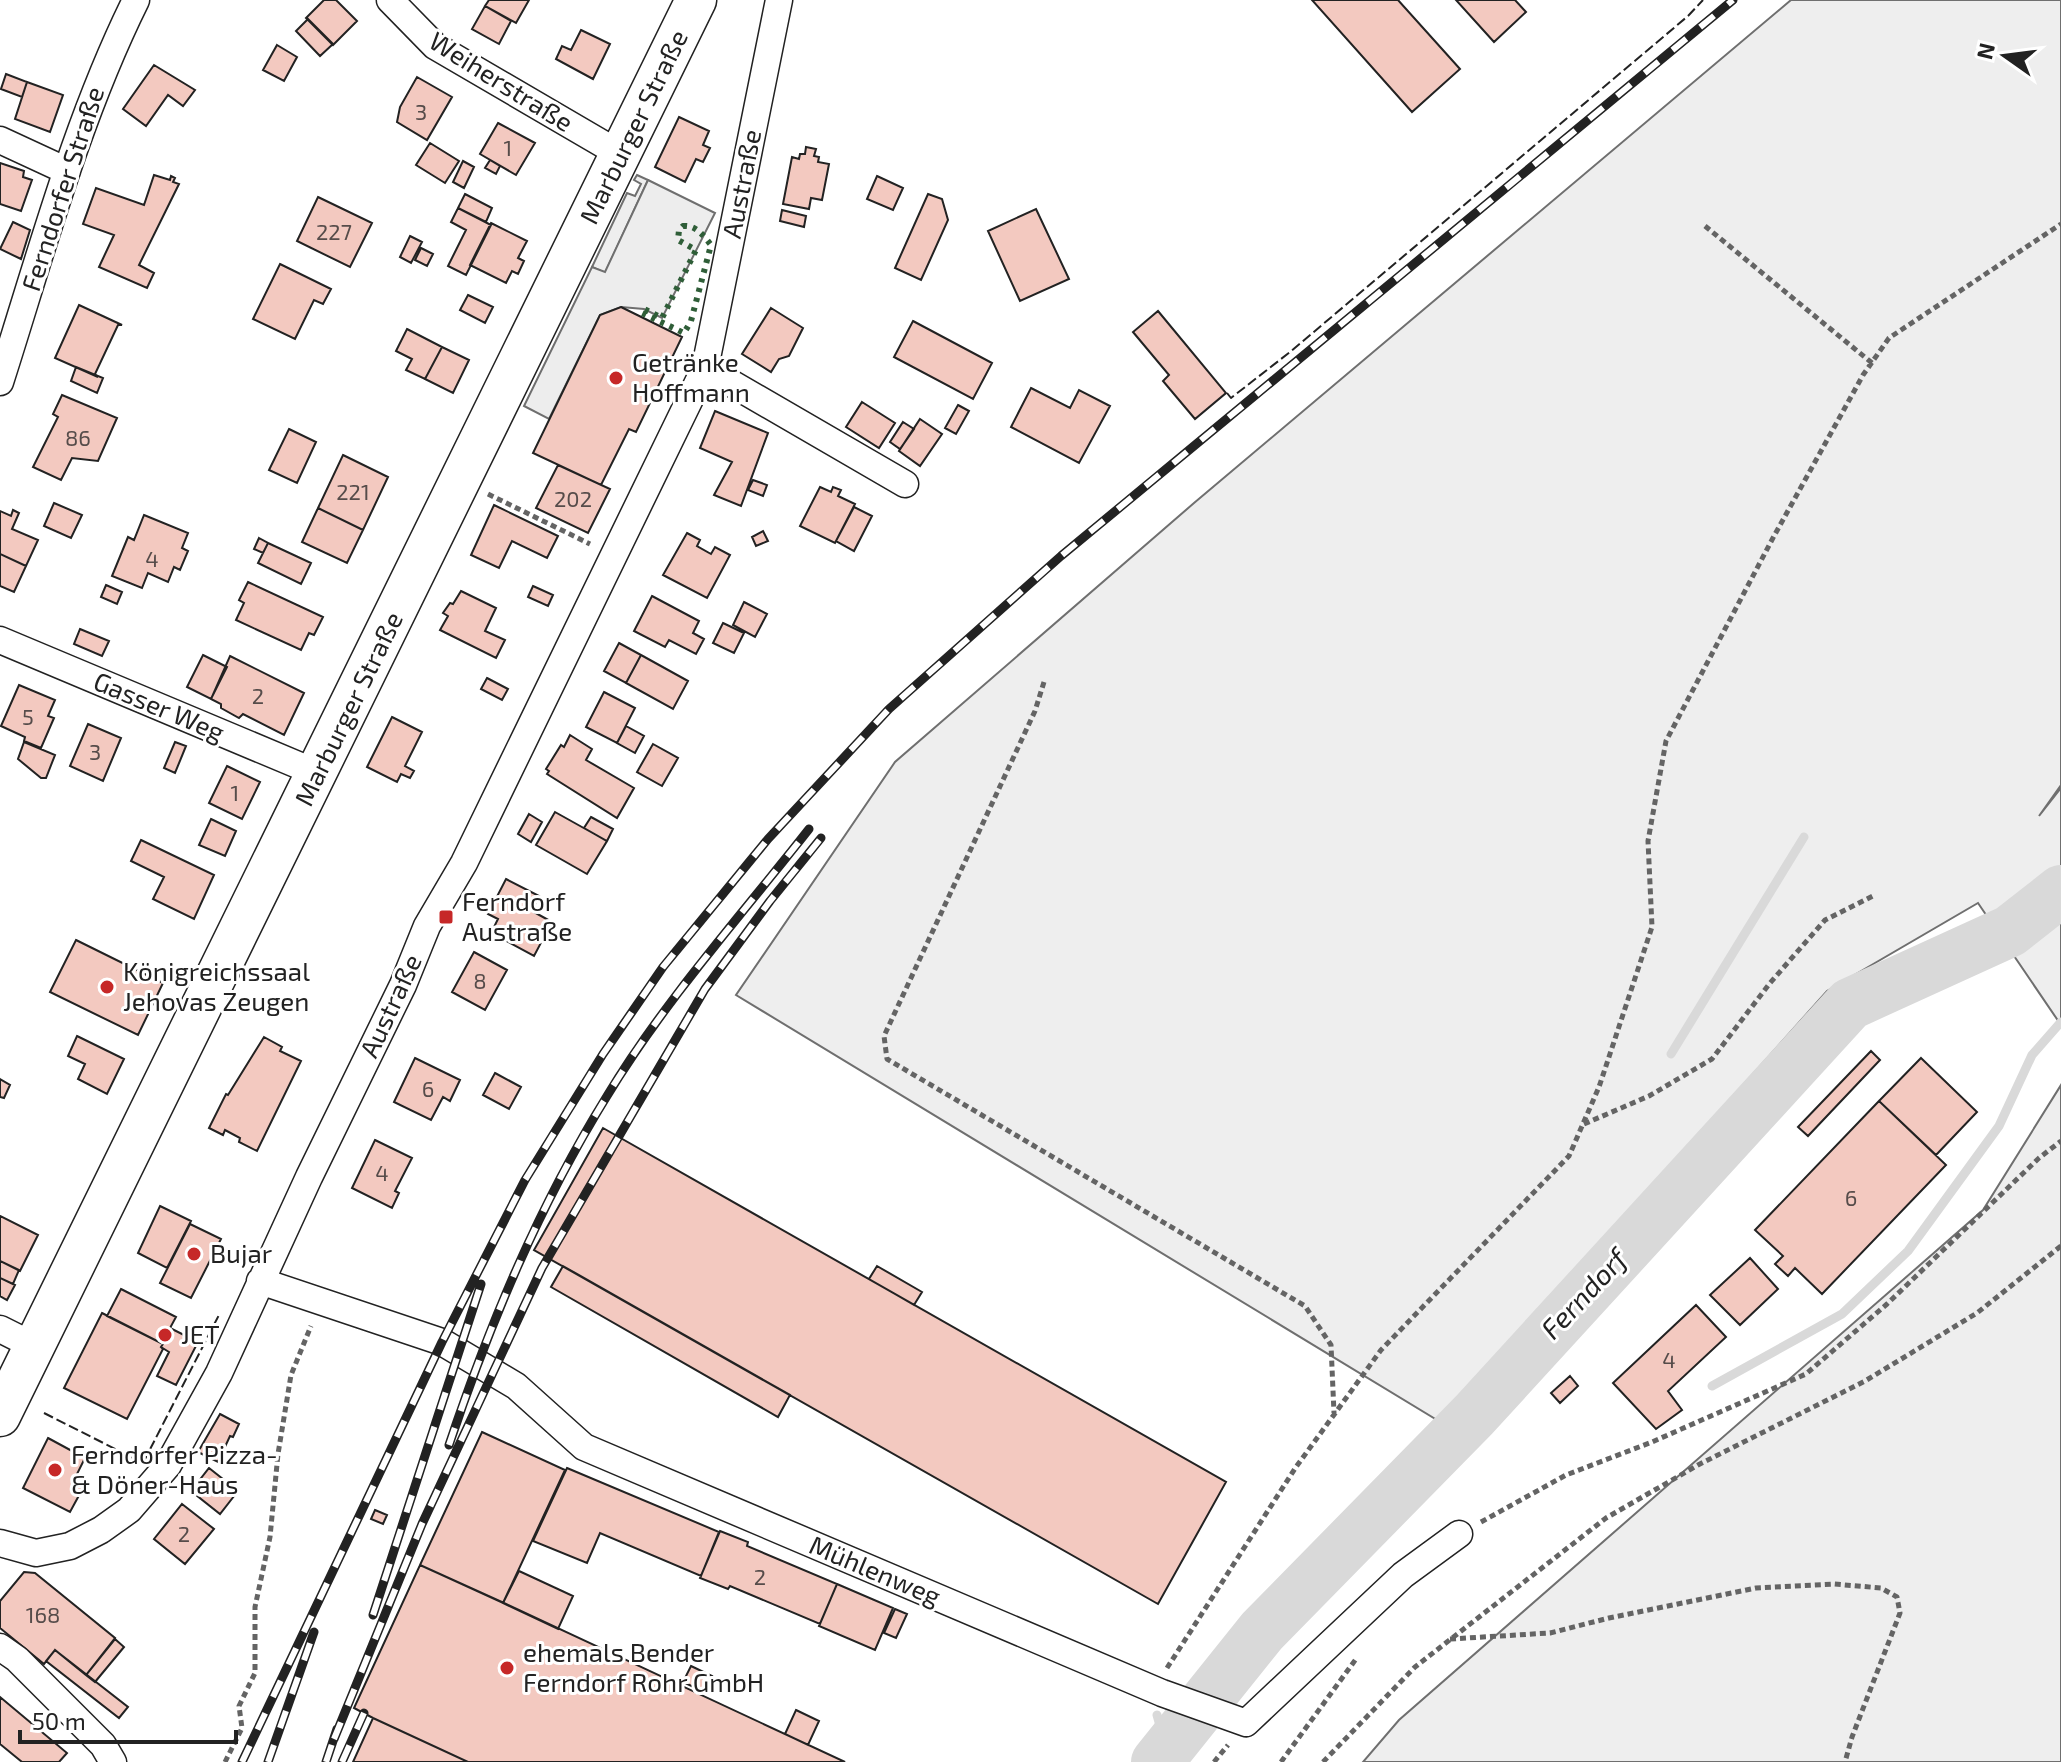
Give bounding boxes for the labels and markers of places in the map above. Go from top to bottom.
place label: Getränke Hoffmann [632,346,750,407]
marker: Getränke Hoffmann [607,369,625,387]
place label: Ferndorf Austraße [462,885,572,946]
marker: Ferndorf Austraße [437,908,455,926]
place label: Königreichssaal Jehovas Zeugen [123,955,310,1016]
marker: Königreichssaal Jehovas Zeugen [98,978,116,996]
place label: Bujar [210,1237,272,1268]
marker: Bujar [185,1245,203,1263]
place label: JET [181,1318,220,1349]
marker: JET [156,1326,174,1344]
place label: Ferndorfer Pizza- & Döner-Haus [71,1438,278,1499]
marker: Ferndorfer Pizza- & Döner-Haus [46,1461,64,1479]
place label: ehemals Bender Ferndorf Rohr GmbH [523,1636,764,1697]
marker: ehemals Bender Ferndorf Rohr GmbH [498,1659,516,1677]

